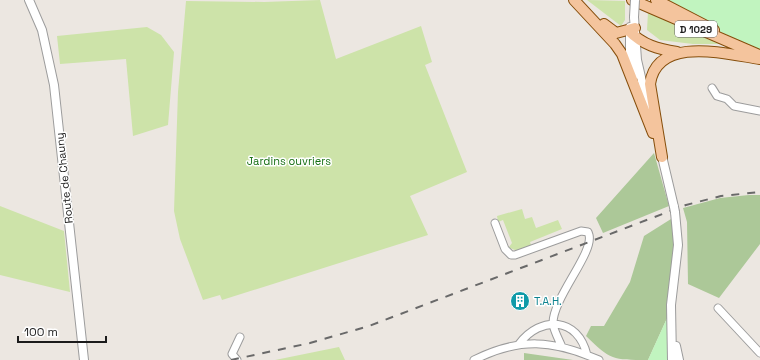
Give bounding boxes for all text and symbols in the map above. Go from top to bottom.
road number: D 1029 [675,21,717,37]
street label: Route de Chauny [52,132,76,224]
park label: Jardins ouvriers [247,154,331,168]
building icon: T.A.H. [509,290,531,312]
place label: T.A.H. [534,294,562,308]
scale bar [18,318,106,344]
text: 100 m [24,324,58,340]

